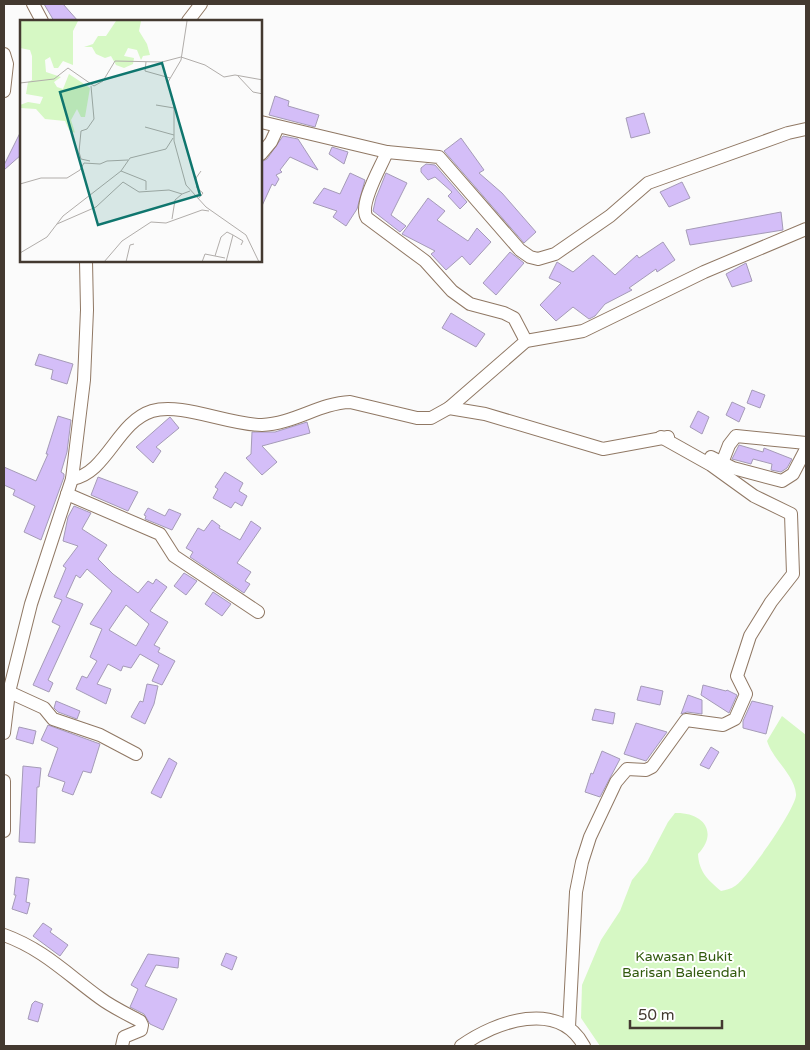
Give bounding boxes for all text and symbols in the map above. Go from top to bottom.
inset map [20,20,262,262]
park label: Kawasan Bukit Barisan Baleendah [622,948,746,981]
scale bar [630,998,722,1030]
text: 50 m [638,1006,675,1024]

